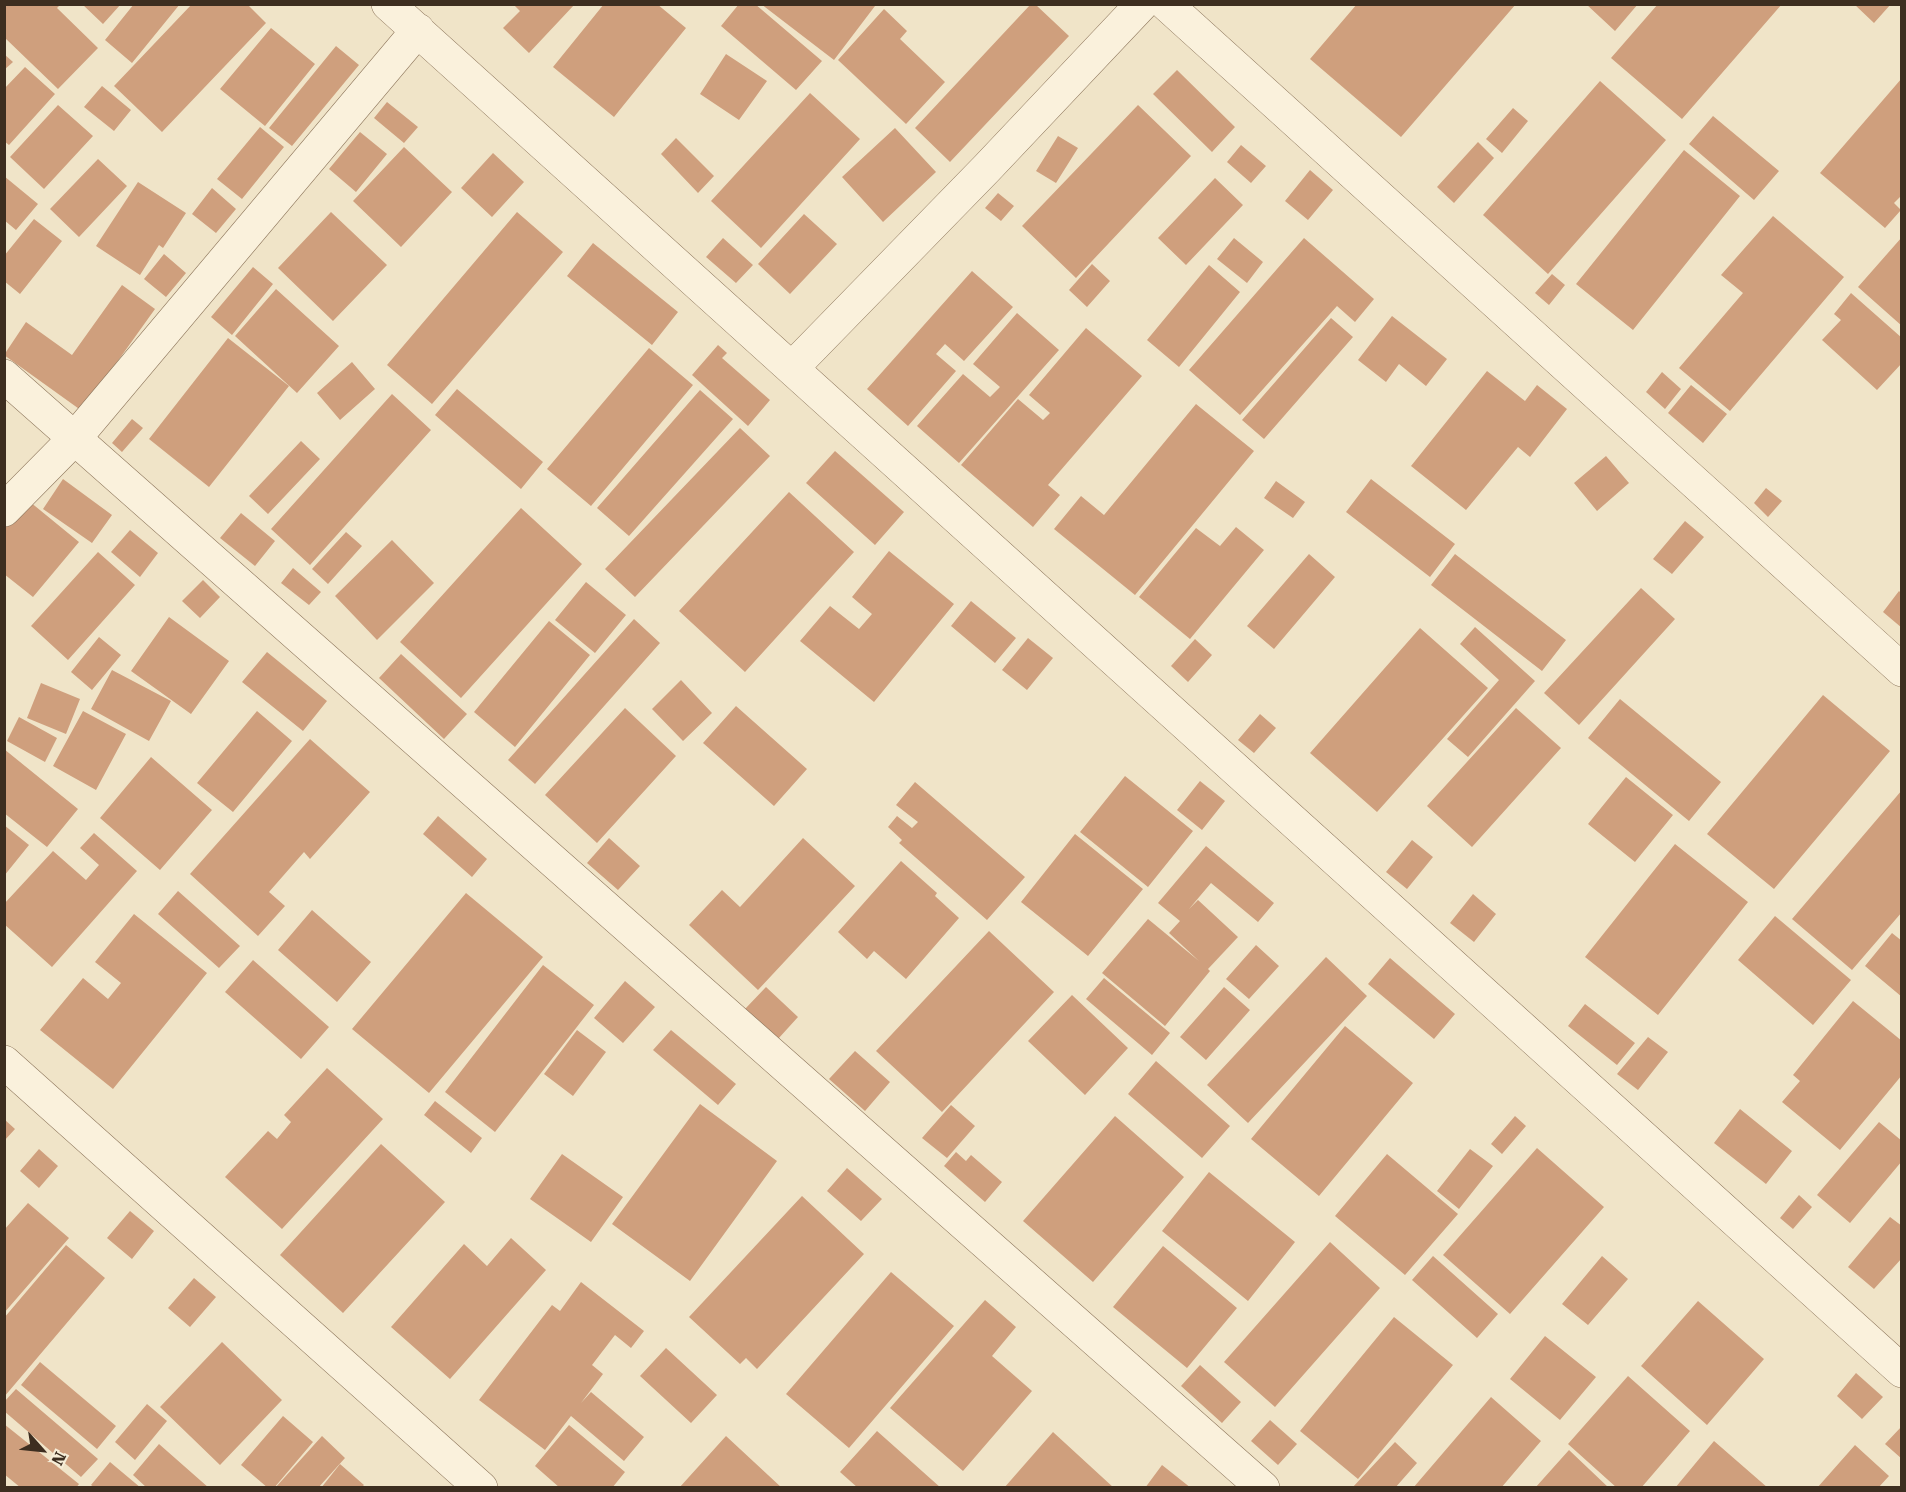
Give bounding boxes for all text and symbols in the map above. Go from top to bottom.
north arrow [12,1420,72,1480]
text: N [47,1449,70,1468]

